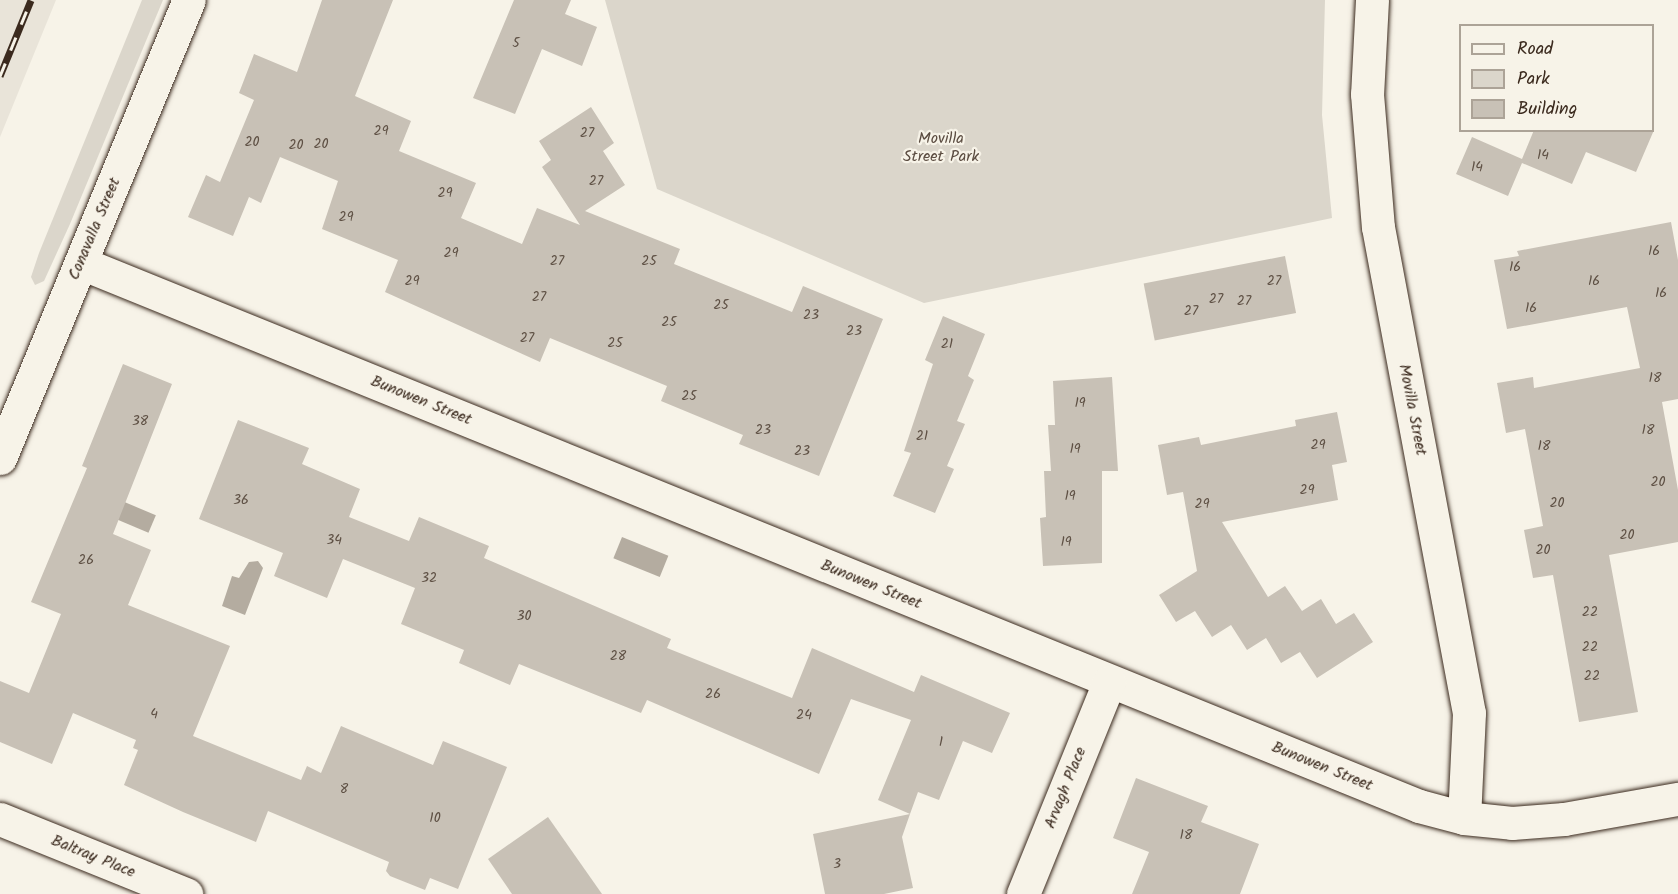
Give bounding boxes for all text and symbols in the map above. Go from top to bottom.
legend [1459,24,1654,132]
house number: 5 [512,35,520,51]
text: Road [1517,35,1553,64]
text: Park [1517,65,1550,94]
text: Building [1517,95,1577,124]
house number: 29 [374,123,388,139]
house number: 27 [580,125,594,141]
park label: Movilla Street Park [903,129,979,167]
house number: 20 [244,134,260,150]
house number: 20 [313,136,329,152]
house number: 20 [288,137,304,153]
house number: 14 [1537,147,1549,163]
house number: 14 [1471,159,1483,175]
house number: 27 [589,173,603,189]
street label: Conavalla Street [65,175,125,283]
house number: 29 [438,185,452,201]
house number: 29 [339,209,353,225]
house number: 16 [1648,243,1660,259]
house number: 29 [444,245,458,261]
house number: 27 [550,253,564,269]
house number: 25 [641,253,657,269]
house number: 16 [1509,259,1521,275]
house number: 29 [405,273,419,289]
house number: 27 [1267,273,1281,289]
house number: 16 [1588,273,1600,289]
house number: 16 [1655,285,1667,301]
house number: 27 [532,289,546,305]
house number: 27 [1209,291,1223,307]
house number: 27 [1237,293,1251,309]
house number: 25 [713,297,729,313]
house number: 16 [1525,300,1537,316]
house number: 27 [1184,303,1198,319]
house number: 23 [803,307,819,323]
house number: 25 [661,314,677,330]
house number: 23 [846,323,862,339]
house number: 27 [520,330,534,346]
house number: 25 [607,335,623,351]
house number: 21 [941,336,953,352]
street label: Movilla Street [1394,363,1430,457]
house number: 18 [1649,370,1661,386]
street label: Bunowen Street [368,372,474,430]
house number: 25 [681,388,697,404]
house number: 19 [1074,395,1086,411]
house number: 38 [132,413,148,429]
house number: 23 [755,422,771,438]
house number: 18 [1642,422,1654,438]
house number: 21 [916,428,928,444]
house number: 29 [1311,437,1325,453]
house number: 18 [1538,438,1550,454]
house number: 19 [1069,441,1081,457]
house number: 23 [794,443,810,459]
house number: 20 [1650,474,1666,490]
house number: 29 [1300,482,1314,498]
house number: 19 [1064,488,1076,504]
house number: 36 [233,492,249,508]
house number: 20 [1549,495,1565,511]
house number: 29 [1195,496,1209,512]
house number: 20 [1619,527,1635,543]
house number: 34 [326,532,342,548]
house number: 19 [1060,534,1072,550]
house number: 20 [1535,542,1551,558]
house number: 26 [78,552,94,568]
street label: Bunowen Street [818,556,924,614]
house number: 32 [421,570,437,586]
house number: 22 [1582,604,1598,620]
house number: 30 [517,608,531,624]
house number: 22 [1582,639,1598,655]
house number: 28 [610,648,626,664]
house number: 22 [1584,668,1600,684]
house number: 26 [705,686,721,702]
house number: 4 [150,706,158,722]
house number: 24 [796,707,812,723]
house number: 1 [939,734,943,750]
street label: Bunowen Street [1269,738,1375,796]
street label: Arvagh Place [1041,744,1091,832]
house number: 8 [340,781,348,797]
house number: 10 [429,810,441,826]
house number: 18 [1180,827,1192,843]
street label: Baltray Place [48,831,138,883]
house number: 3 [833,856,841,872]

